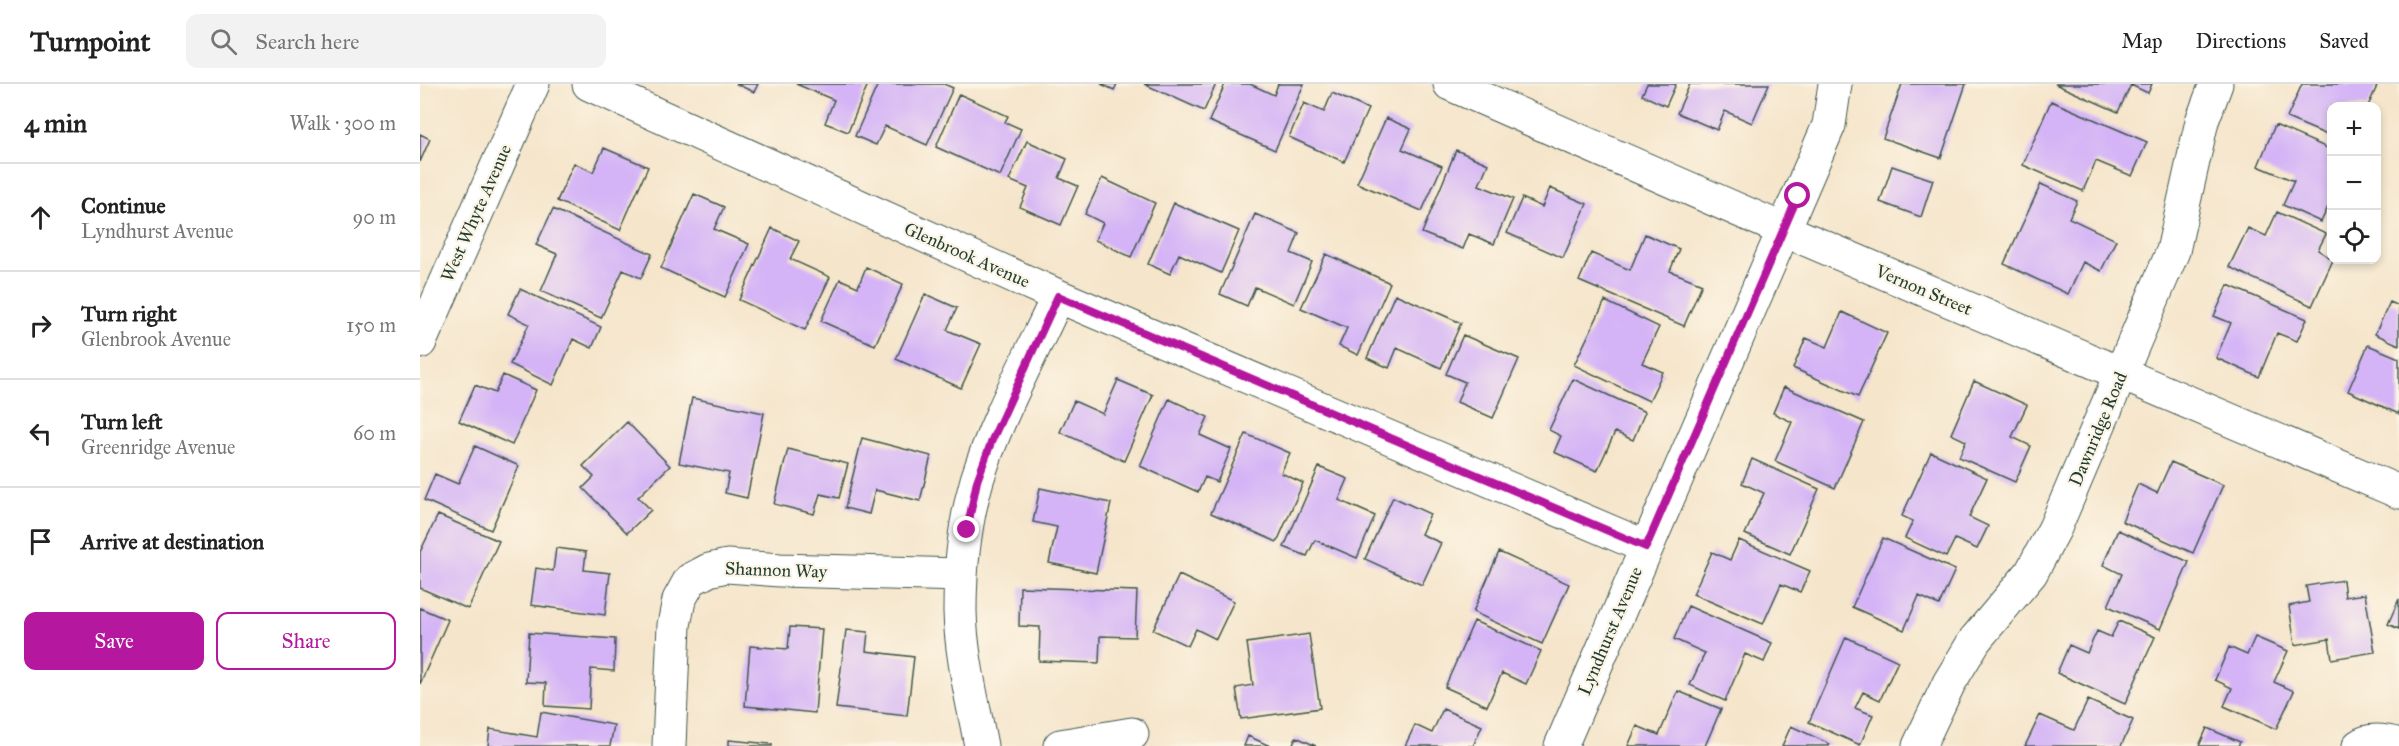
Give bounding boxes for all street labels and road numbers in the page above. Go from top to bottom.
street label: West Whyte Avenue [436,141,516,285]
street label: Glenbrook Avenue [901,217,1033,293]
street label: Vernon Street [1871,259,1976,320]
street label: Dawnridge Road [2064,369,2133,490]
street label: Shannon Way [724,557,828,583]
street label: Lyndhurst Avenue [1573,563,1647,699]

